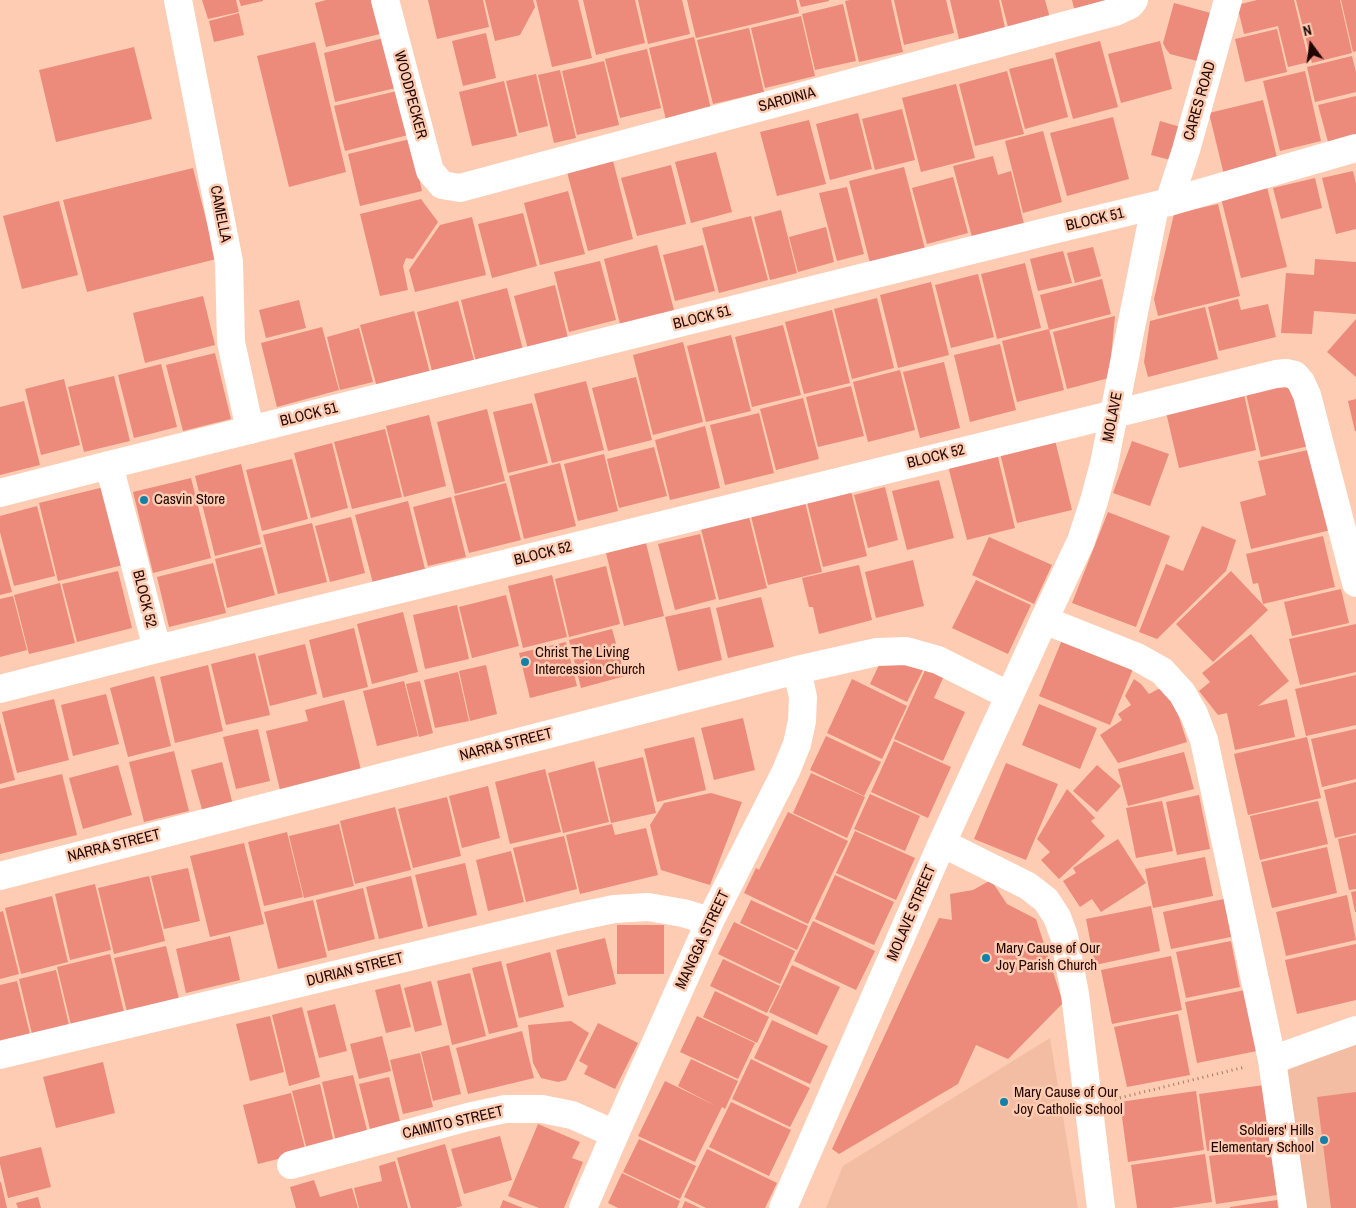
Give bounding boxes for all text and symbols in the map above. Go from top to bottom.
north arrow [1286,20,1336,70]
text: N [1301,21,1314,40]
street label: WOODPECKER [390,49,430,141]
street label: CARES ROAD [1180,59,1220,143]
street label: SARDINIA [757,84,817,116]
street label: CAMELLA [206,184,234,244]
street label: BLOCK 51 [1064,205,1126,235]
street label: BLOCK 51 [671,302,733,334]
street label: MOLAVE [1099,391,1127,443]
street label: BLOCK 51 [278,399,340,431]
street label: BLOCK 52 [905,441,967,473]
place label: Casvin Store [154,491,225,509]
marker: Casvin Store [138,494,150,506]
street label: BLOCK 52 [512,538,574,570]
street label: BLOCK 52 [128,568,160,630]
place label: Christ The Living Intercession Church [535,644,645,679]
marker: Christ The Living Intercession Church [519,656,531,668]
street label: NARRA STREET [458,725,554,765]
street label: NARRA STREET [66,826,162,866]
street label: MOLAVE STREET [884,862,940,964]
street label: MANGGA STREET [672,888,734,992]
place label: Mary Cause of Our Joy Parish Church [996,940,1100,975]
street label: DURIAN STREET [305,949,405,991]
marker: Mary Cause of Our Joy Parish Church [980,952,992,964]
place label: Mary Cause of Our Joy Catholic School [1014,1084,1123,1119]
marker: Mary Cause of Our Joy Catholic School [998,1096,1010,1108]
street label: CAIMITO STREET [401,1103,505,1143]
place label: Soldiers' Hills Elementary School [1211,1122,1314,1157]
marker: Soldiers' Hills Elementary School [1318,1134,1330,1146]

